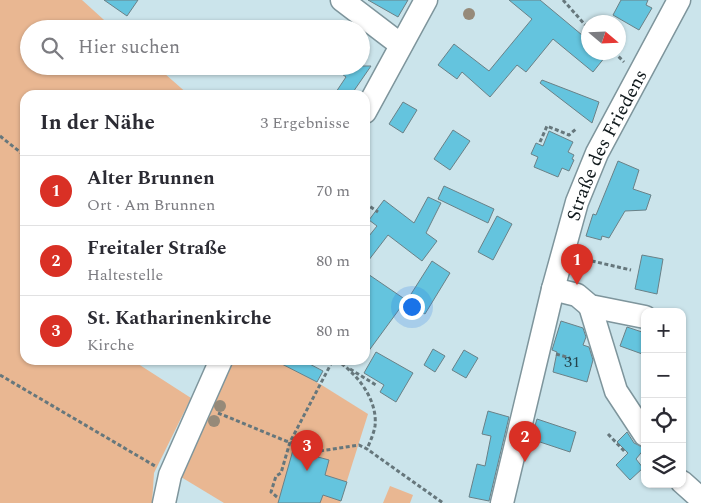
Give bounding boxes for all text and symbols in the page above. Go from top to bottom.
north arrow [581,15,626,60]
search box [20,20,370,75]
text: Hier suchen [78,33,180,62]
icon: search [38,34,66,62]
street label: Straße des Friedens [559,64,655,225]
text: In der Nähe [40,107,155,139]
text: 3 Ergebnisse [260,111,350,135]
text: Alter Brunnen [87,164,215,193]
text: 1 [52,179,60,203]
text: 70 m [316,179,350,203]
text: Ort · Am Brunnen [87,193,215,217]
text: Freitaler Straße [87,234,227,263]
pin: 1 [561,244,593,285]
text: 2 [52,249,60,273]
text: 80 m [316,249,350,273]
text: Haltestelle [87,263,163,287]
your location [399,294,425,320]
text: St. Katharinenkirche [87,304,271,333]
map controls [641,308,686,488]
button: + [641,308,686,353]
text: 3 [52,319,60,343]
text: 80 m [316,319,350,343]
text: Kirche [87,333,134,357]
house number: 31 [564,350,580,374]
button: − [641,353,686,398]
button: locate [641,398,686,443]
pin: 2 [509,421,541,462]
pin: 3 [291,430,323,471]
button: layers [641,443,686,488]

